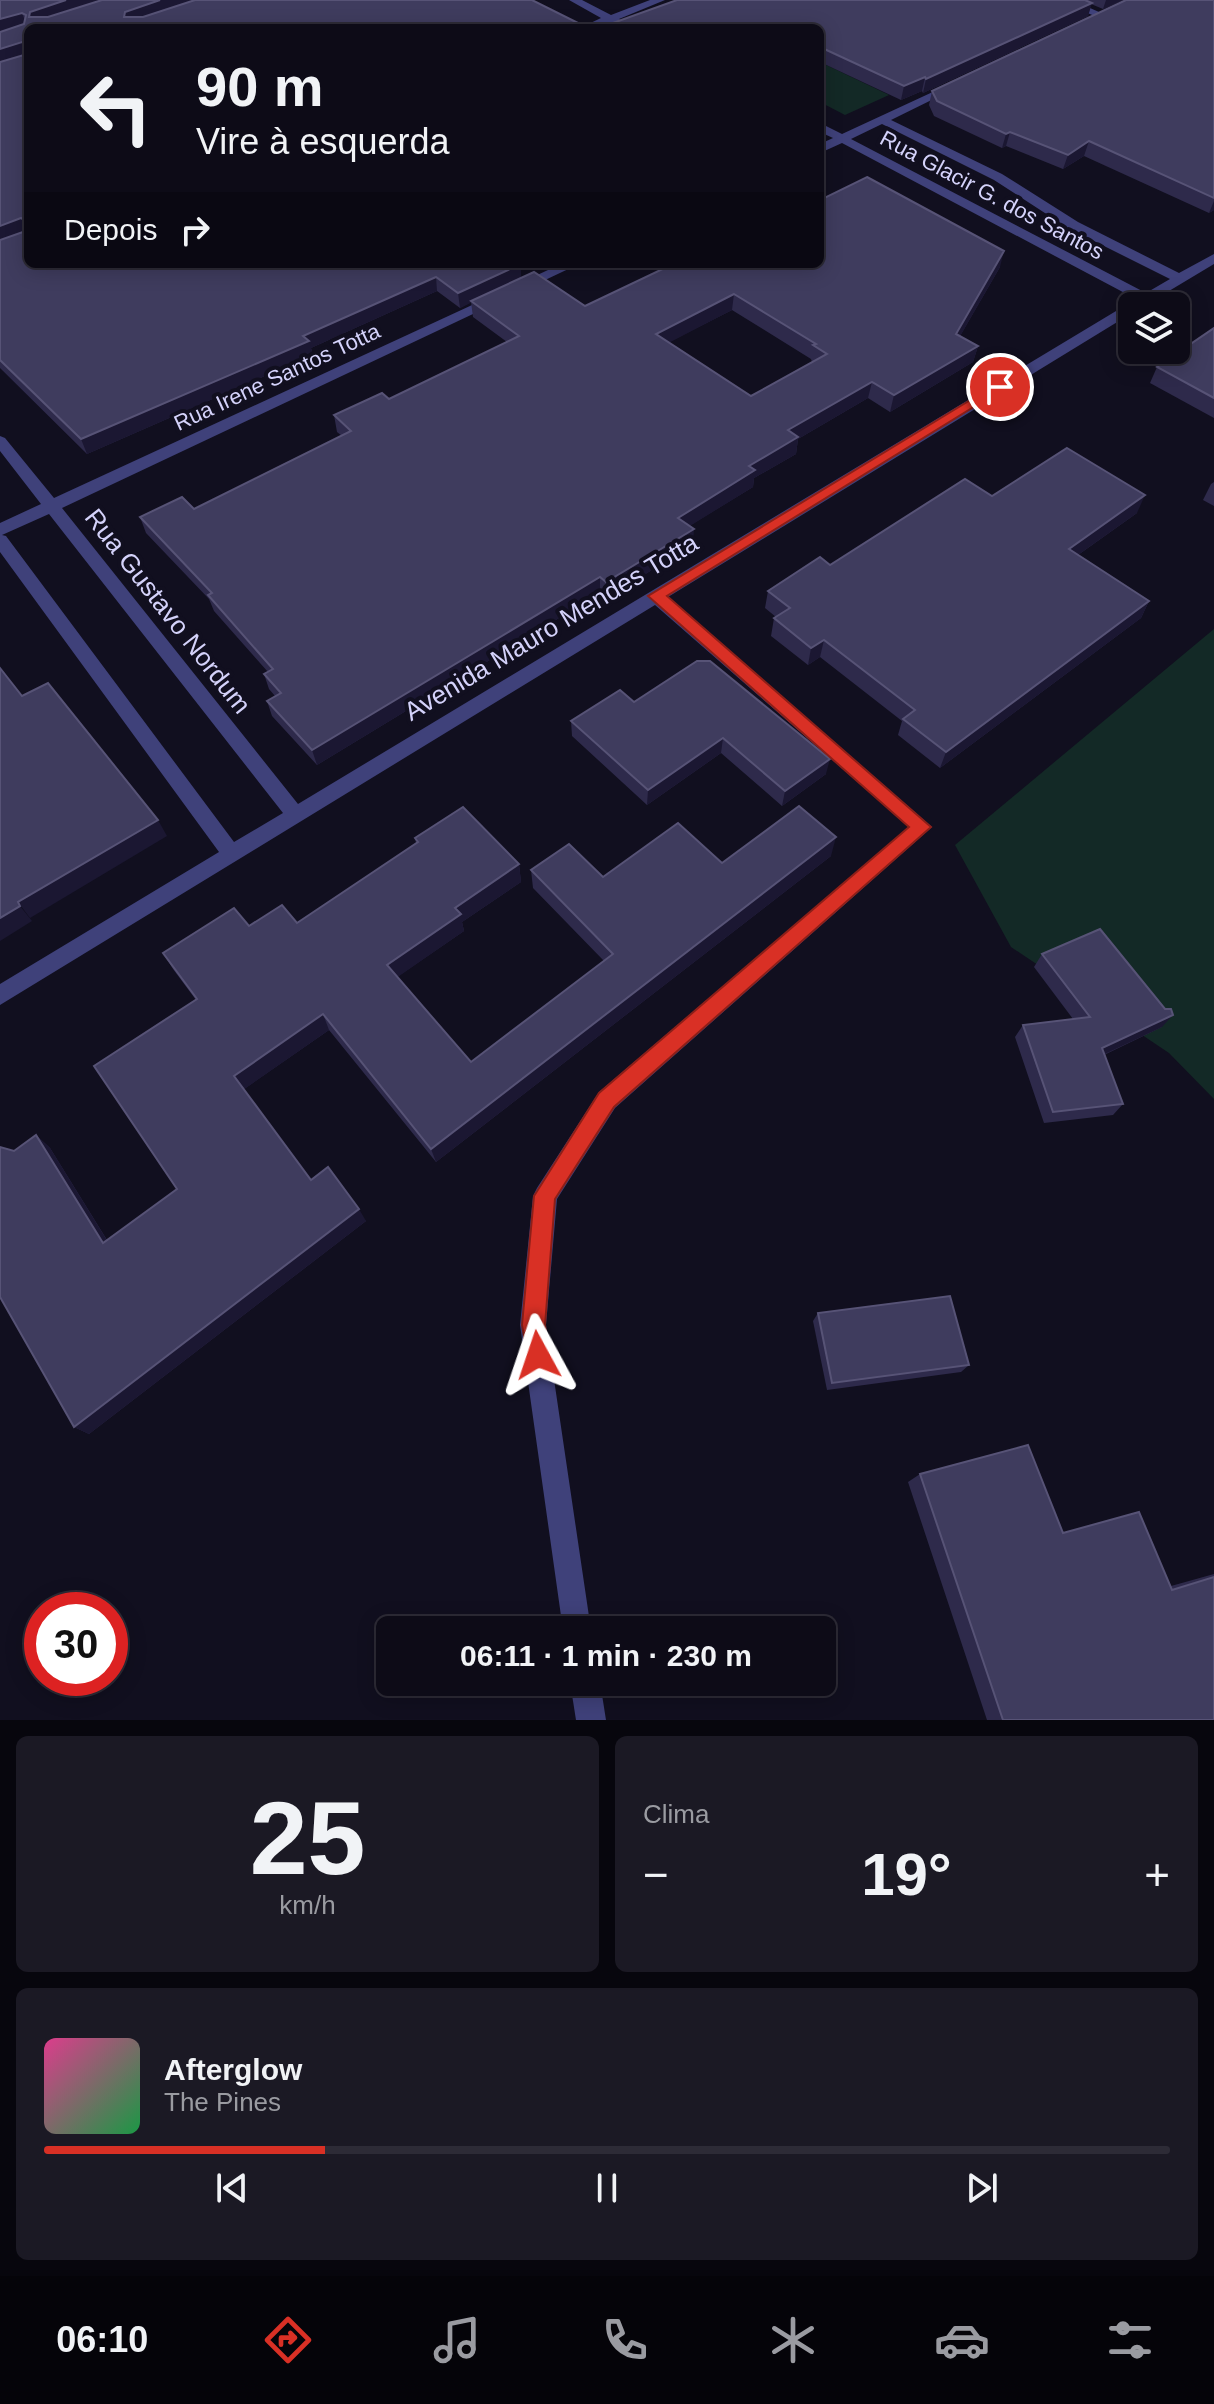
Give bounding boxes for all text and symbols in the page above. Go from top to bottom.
text: 90 m [196,55,324,118]
icon: left [64,56,168,160]
text: Vire à esquerda [196,121,450,162]
street label: Rua Glacir G. dos Santos [876,125,1108,265]
icon: right [173,208,217,252]
text: Depois [64,213,157,246]
map controls [1118,292,1190,364]
button: layers [1118,292,1190,364]
street label: Rua Irene Santos Totta [170,318,385,436]
pin [966,353,1034,421]
icon: arrive [978,365,1022,409]
street label: Rua Gustavo Nordum [79,503,257,719]
street label: Avenida Mauro Mendes Totta [399,527,704,727]
position arrow [496,1313,580,1397]
speed limit sign: 30 [24,1592,128,1696]
text: 06:11 · 1 min · 230 m [460,1639,752,1672]
text: 25 [250,1780,365,1896]
text: Clima [643,1799,709,1829]
text: 19° [861,1841,952,1908]
text: − [643,1850,669,1899]
text: + [1144,1850,1170,1899]
text: km/h [279,1890,336,1920]
text: Afterglow [164,2053,302,2086]
text: The Pines [164,2087,281,2117]
icon: previous [210,2166,254,2210]
icon: pause [585,2166,629,2210]
icon: next [960,2166,1004,2210]
icon: directions [260,2312,316,2368]
icon: music [429,2312,485,2368]
icon: phone [597,2312,653,2368]
icon: climate [765,2312,821,2368]
icon: car [934,2312,990,2368]
icon: filters [1102,2312,1158,2368]
text: 06:10 [56,2319,148,2360]

